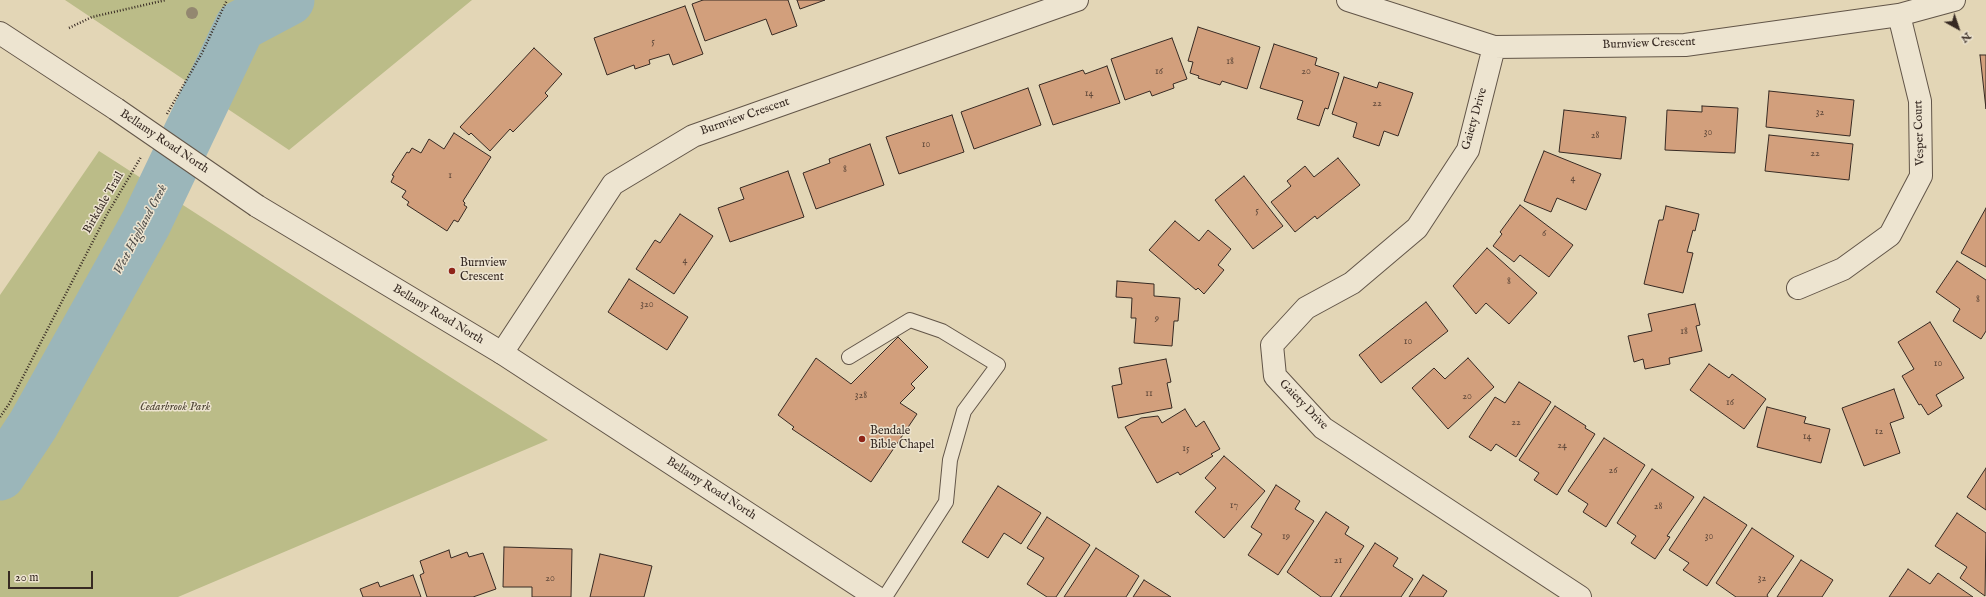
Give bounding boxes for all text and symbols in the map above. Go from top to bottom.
north arrow [1938,8,1978,48]
text: N [1958,29,1974,46]
street label: Burnview Crescent [1602,35,1696,53]
house number: 5 [651,36,655,48]
house number: 18 [1226,56,1234,68]
house number: 16 [1155,66,1163,78]
house number: 20 [1301,66,1311,78]
street label: Gaiety Drive [1459,86,1491,152]
house number: 14 [1085,88,1093,100]
street label: Burnview Crescent [699,95,791,139]
house number: 22 [1372,98,1382,110]
street label: Vesper Court [1912,100,1928,166]
street label: Bellamy Road North [117,107,211,177]
house number: 32 [1816,107,1824,119]
house number: 30 [1704,127,1712,139]
house number: 28 [1591,130,1599,142]
house number: 10 [922,139,930,151]
house number: 22 [1810,148,1820,160]
house number: 8 [843,164,847,176]
street label: Birkdale Trail [81,170,127,236]
house number: 1 [448,170,452,182]
house number: 4 [1571,173,1575,185]
water label: West Highland Creek [111,182,171,278]
house number: 5 [1255,205,1259,217]
house number: 6 [1542,228,1546,240]
house number: 4 [683,255,687,267]
place label: Burnview Crescent [460,257,507,285]
marker: Burnview Crescent [447,266,457,276]
house number: 8 [1507,276,1511,288]
street label: Bellamy Road North [390,282,486,348]
house number: 8 [1976,294,1980,306]
house number: 320 [640,299,654,311]
house number: 9 [1155,313,1159,325]
house number: 18 [1680,326,1688,338]
house number: 10 [1404,336,1412,348]
house number: 10 [1934,358,1942,370]
street label: Gaiety Drive [1276,377,1330,433]
house number: 11 [1145,388,1153,400]
house number: 328 [855,390,867,402]
house number: 20 [1462,391,1472,403]
house number: 16 [1726,397,1734,409]
park label: Cedarbrook Park [140,401,210,415]
house number: 22 [1511,417,1521,429]
place label: Bendale Bible Chapel [870,425,934,453]
house number: 12 [1875,426,1883,438]
house number: 14 [1803,431,1811,443]
marker: Bendale Bible Chapel [857,434,867,444]
house number: 24 [1557,440,1567,452]
house number: 15 [1182,443,1190,455]
street label: Bellamy Road North [663,455,759,523]
house number: 26 [1609,465,1617,477]
house number: 17 [1230,500,1238,512]
house number: 28 [1654,501,1662,513]
house number: 19 [1282,531,1290,543]
house number: 30 [1705,531,1713,543]
house number: 21 [1334,555,1342,567]
scale bar [10,563,95,589]
text: 20 m [15,570,38,585]
house number: 20 [545,573,555,585]
house number: 32 [1758,573,1766,585]

